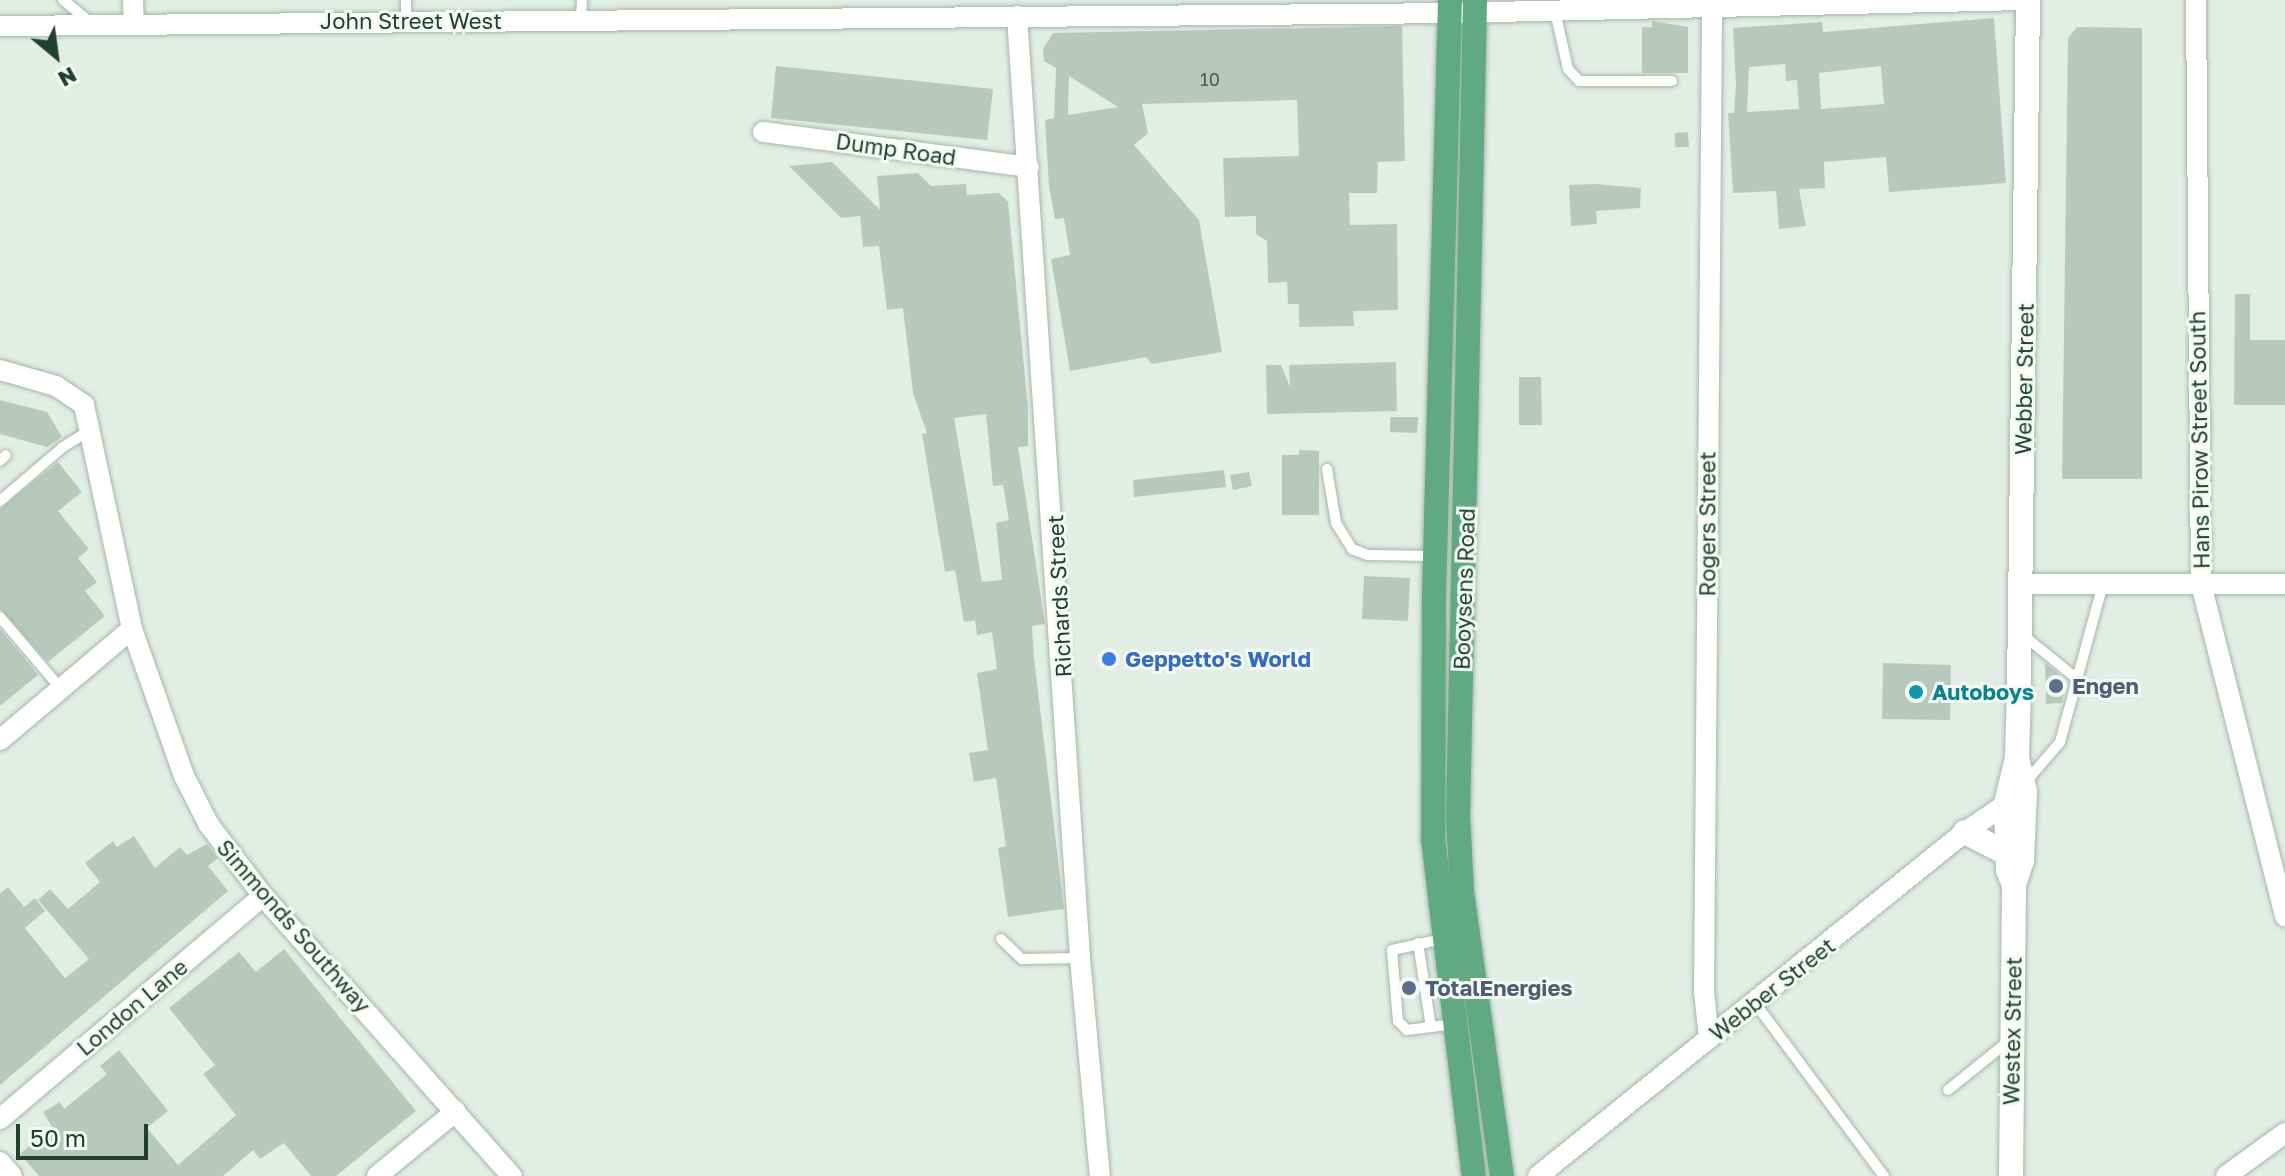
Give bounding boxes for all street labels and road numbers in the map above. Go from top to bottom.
street label: John Street West [320,8,502,34]
street label: Dump Road [834,128,958,170]
street label: Webber Street [2009,303,2039,455]
street label: Hans Pirow Street South [2184,311,2214,569]
street label: Rogers Street [1694,451,1720,597]
street label: Booysens Road [1448,508,1480,670]
street label: Richards Street [1042,514,1076,678]
street label: Simmonds Southway [212,834,376,1018]
street label: Webber Street [1704,932,1840,1046]
street label: London Lane [71,953,193,1061]
street label: Westex Street [1998,957,2026,1105]

